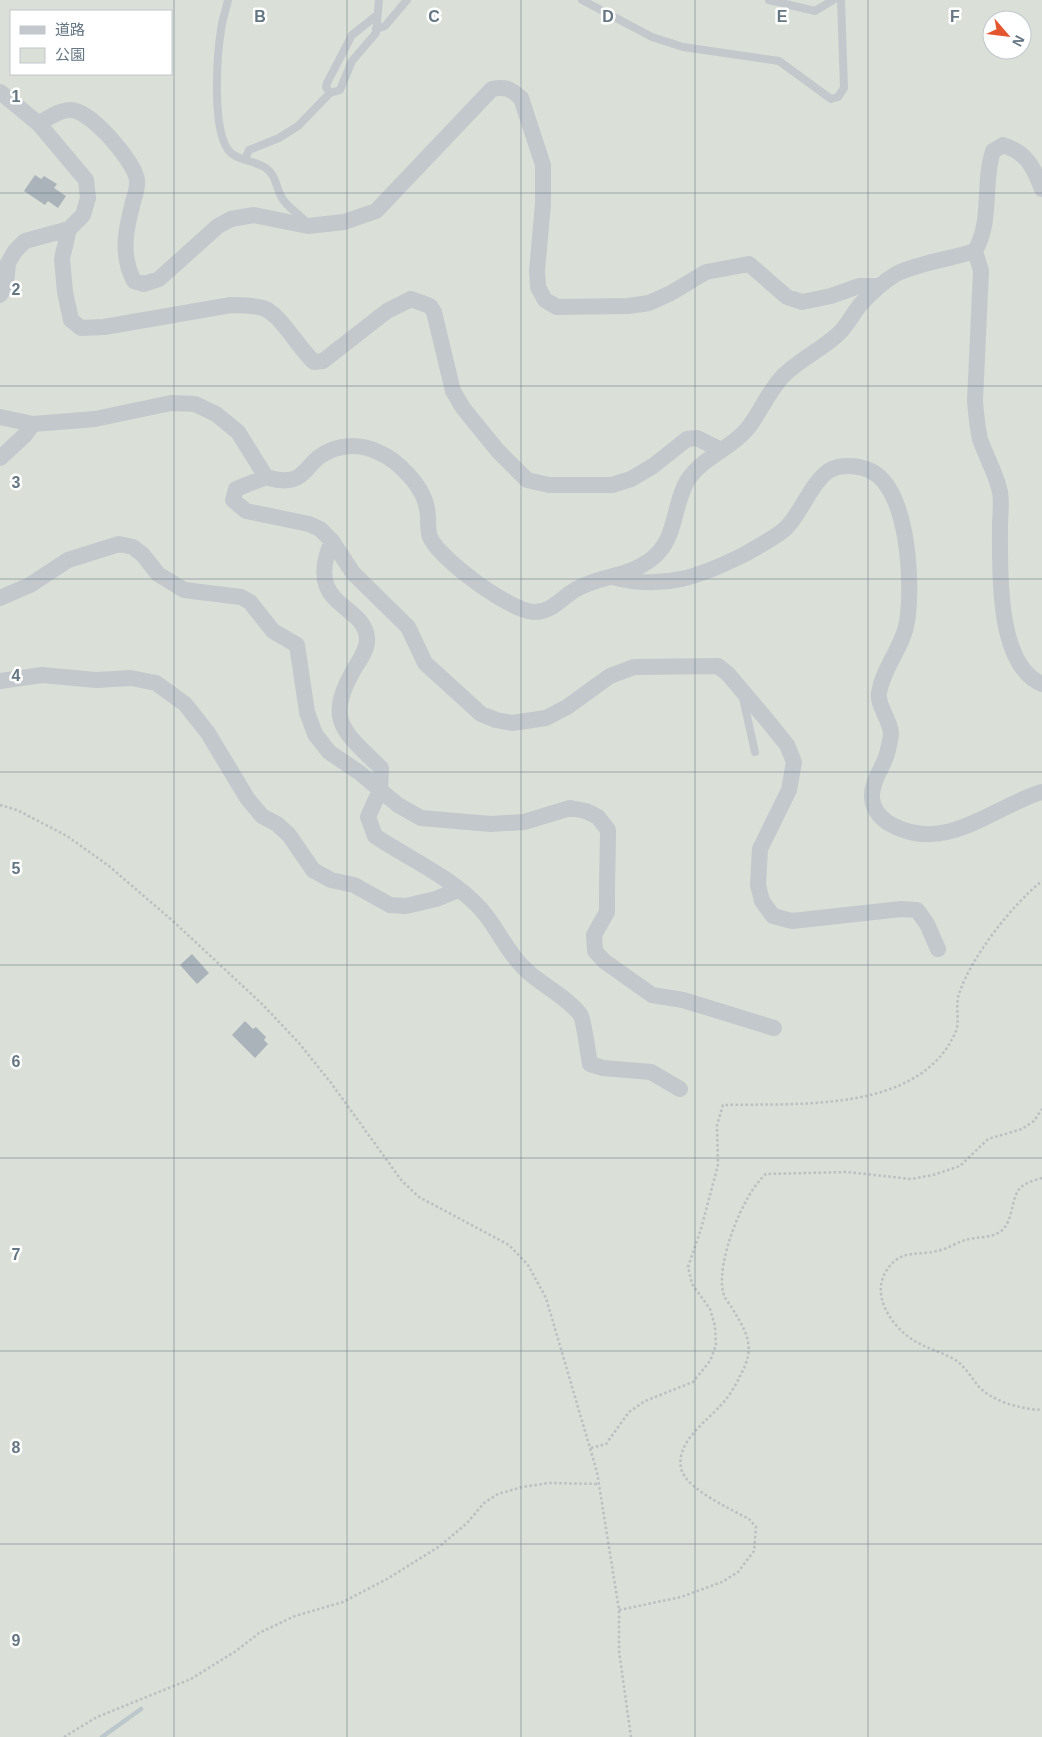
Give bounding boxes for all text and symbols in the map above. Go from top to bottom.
text: B [254,8,266,25]
text: C [428,8,440,25]
text: D [602,8,614,25]
text: E [777,8,788,25]
text: F [950,8,960,25]
legend [10,10,172,75]
north arrow [982,10,1032,60]
text: 道路 [55,21,85,38]
text: N [1009,33,1028,49]
text: 公園 [55,46,85,63]
text: 1 [12,88,21,105]
text: 2 [12,281,21,298]
text: 3 [12,474,21,491]
text: 4 [12,667,21,684]
text: 5 [12,860,21,877]
text: 6 [12,1053,21,1070]
text: 7 [12,1246,21,1263]
text: 8 [12,1439,21,1456]
text: 9 [12,1632,21,1649]

